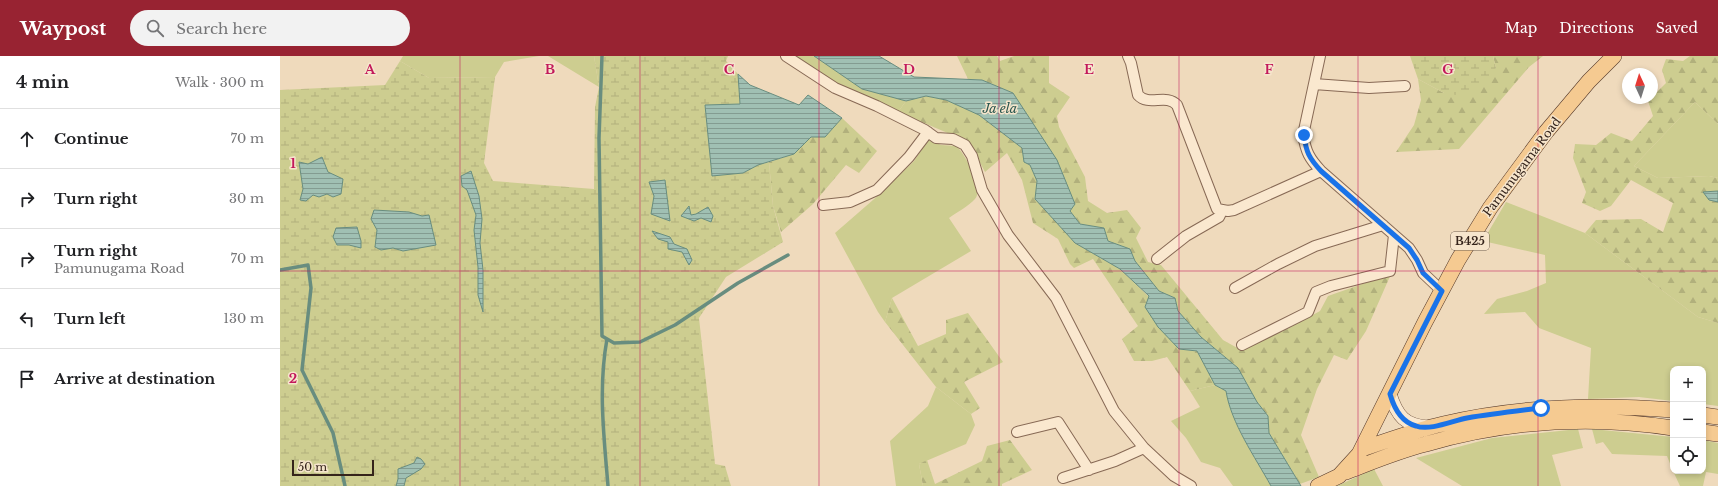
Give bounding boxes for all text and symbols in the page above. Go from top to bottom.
search box [130,10,410,46]
text: Waypost [20,17,106,40]
icon: search [144,17,166,39]
text: Search here [176,19,267,38]
text: Map [1505,19,1537,37]
text: Directions [1559,19,1634,37]
text: Saved [1656,19,1698,37]
text: A [364,61,376,78]
text: B [545,61,555,78]
text: C [724,61,735,78]
text: D [903,61,915,78]
text: E [1084,61,1094,78]
text: F [1265,61,1274,78]
text: G [1442,61,1454,78]
north arrow [1622,68,1658,104]
text: 4 min [16,72,69,93]
text: Walk · 300 m [175,74,264,91]
water label: Ja ela [982,100,1017,117]
street label: Pamunugama Road [1479,114,1564,219]
route end [1295,126,1313,144]
icon: ahead [16,128,38,150]
text: Continue [54,129,129,148]
text: 70 m [231,130,264,147]
text: 1 [290,155,296,172]
icon: right [16,188,38,210]
text: Turn right [54,189,137,208]
text: 30 m [229,190,264,207]
road number: B425 [1451,232,1489,250]
text: Turn right [54,241,137,260]
icon: right [16,248,38,270]
text: 70 m [231,250,264,267]
text: Pamunugama Road [54,260,185,277]
icon: left [16,308,38,330]
text: Turn left [54,309,125,328]
text: 130 m [223,310,264,327]
map controls [1670,366,1706,474]
button: + [1670,366,1706,402]
icon: arrive [16,368,38,390]
text: Arrive at destination [54,369,215,388]
text: 2 [289,370,297,387]
route start [1532,399,1550,417]
button: − [1670,402,1706,438]
button: locate [1670,438,1706,474]
scale bar [292,458,374,477]
text: 50 m [298,460,327,474]

